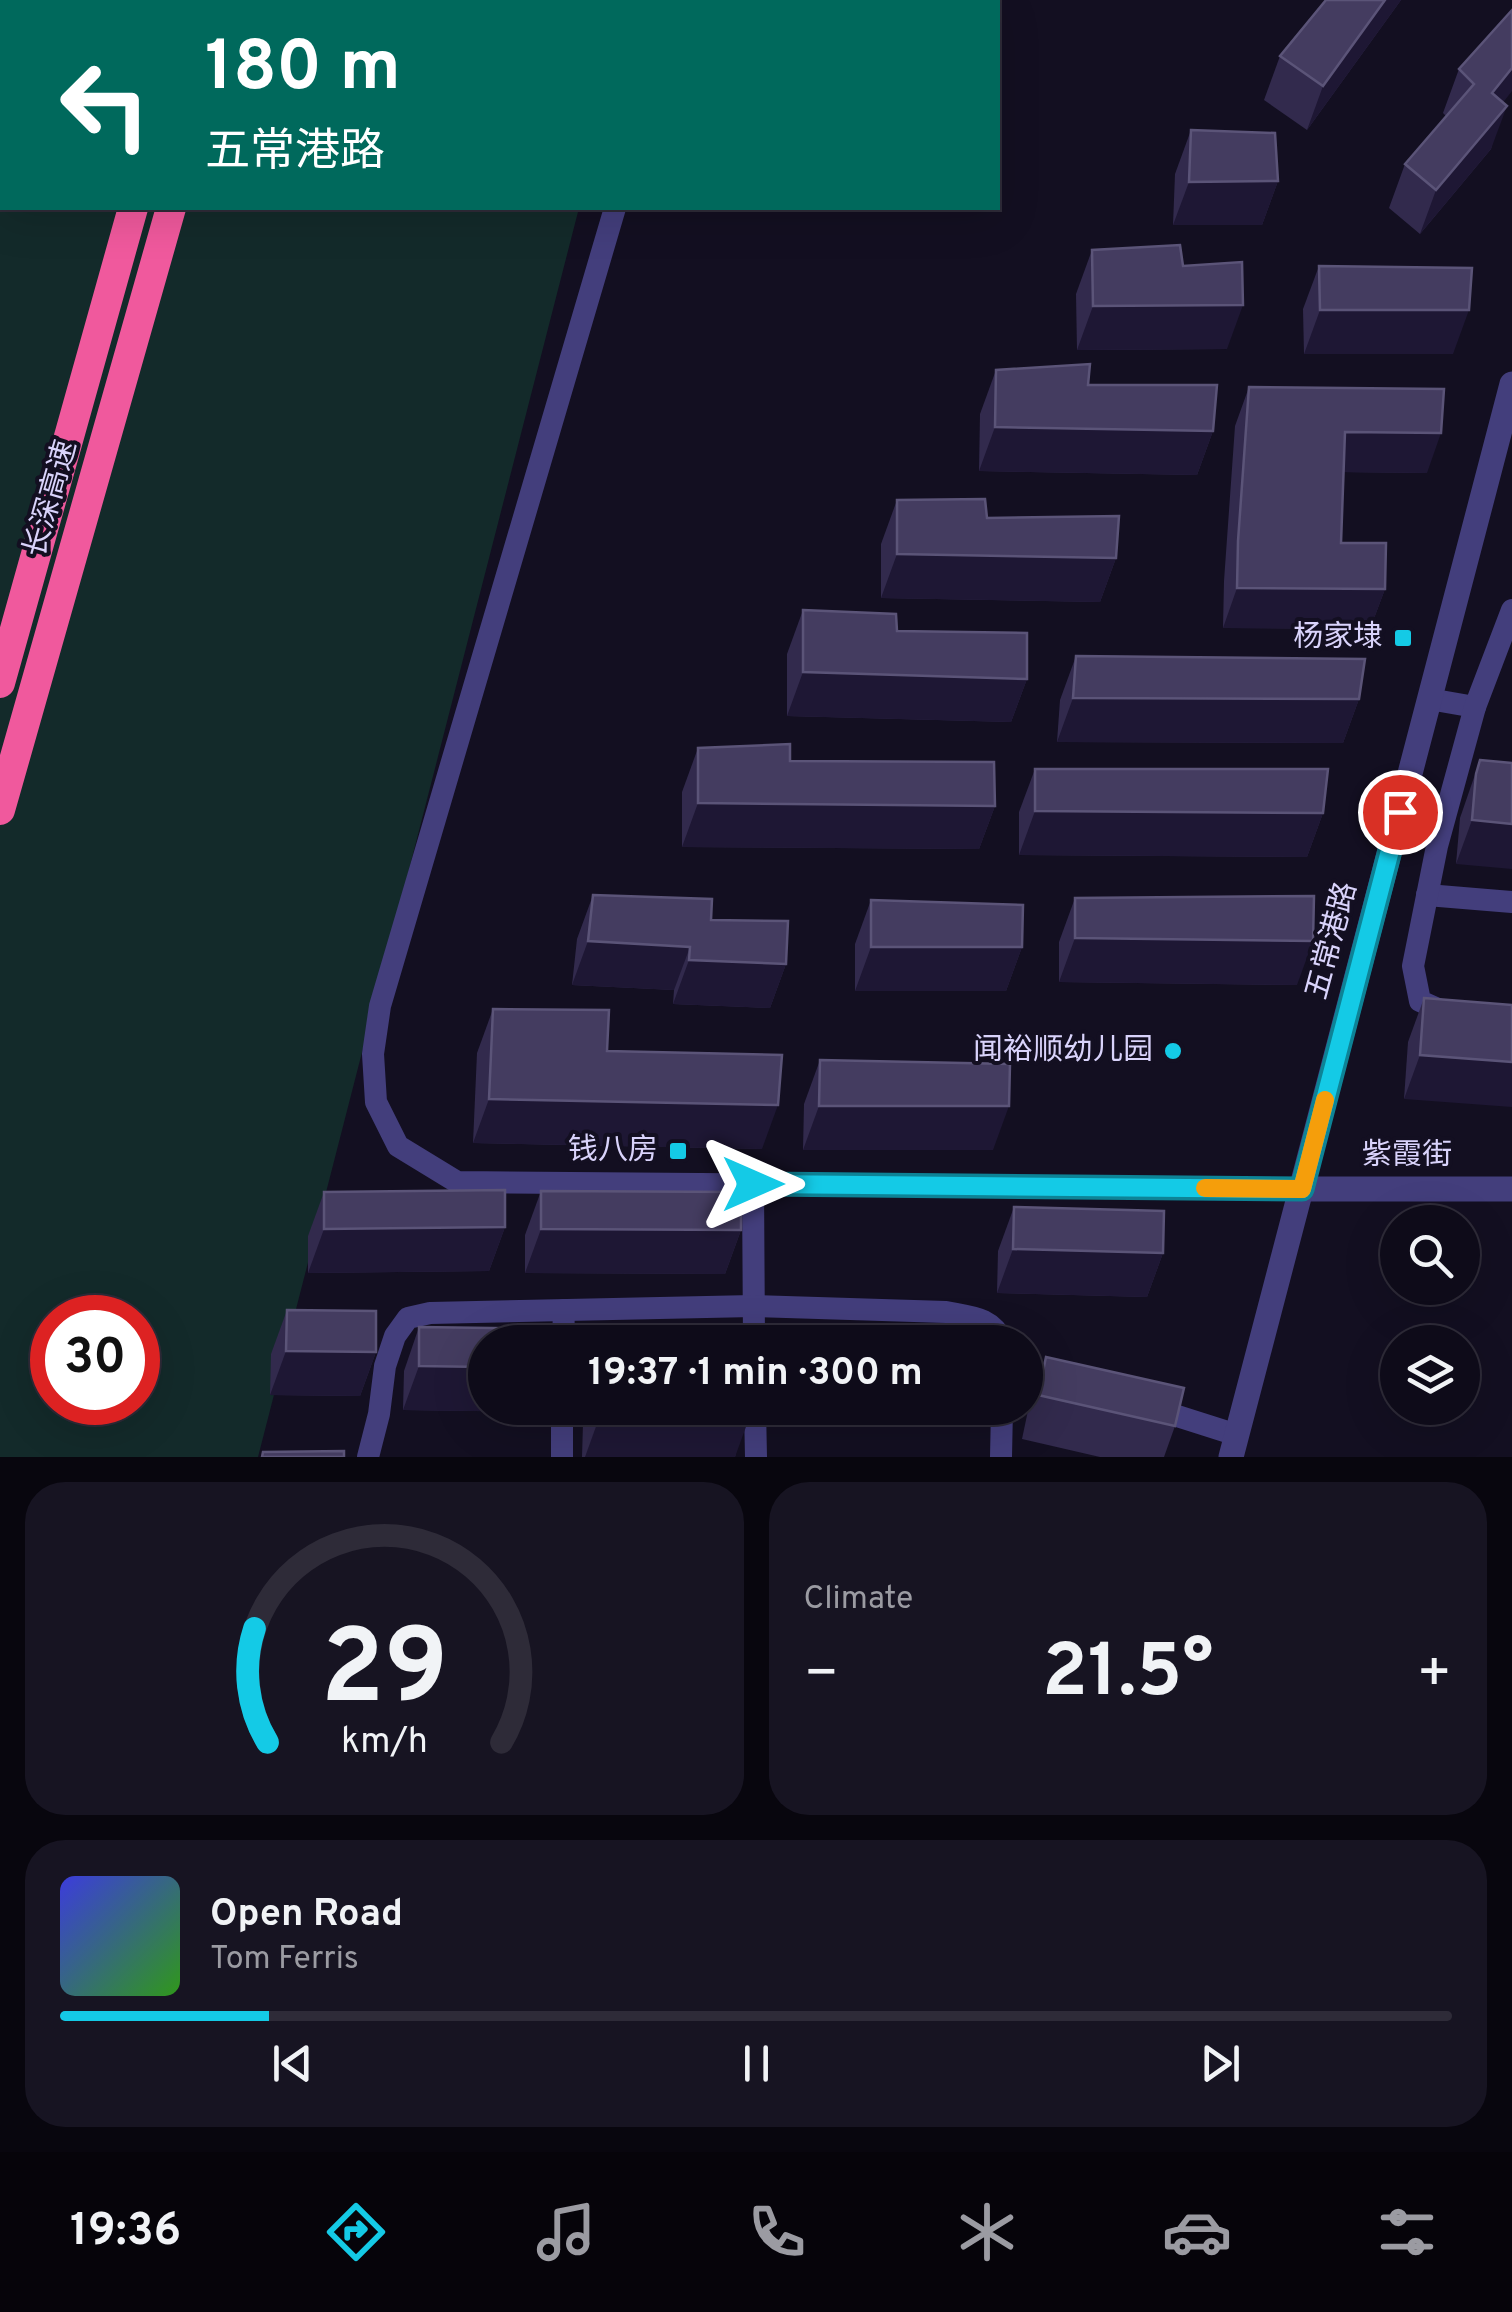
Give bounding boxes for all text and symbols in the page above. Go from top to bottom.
text: 180 m [205,26,401,115]
icon: left [40,40,170,170]
text: 五常港路 [205,125,385,182]
street label: 长深高速 [18,436,86,562]
place label: 杨家埭 [1293,620,1383,657]
marker: 杨家埭 [1392,627,1414,649]
pin [1358,770,1443,855]
icon: arrive [1373,785,1428,840]
street label: 五常港路 [1300,878,1366,1004]
place label: 闻裕顺幼儿园 [973,1033,1153,1070]
marker: 闻裕顺幼儿园 [1162,1040,1184,1062]
position arrow [701,1132,805,1236]
place label: 钱八房 [568,1133,658,1170]
street label: 紫霞街 [1362,1138,1452,1175]
marker: 钱八房 [667,1140,689,1162]
map controls [1380,1205,1480,1425]
button: search [1380,1205,1480,1305]
speed limit sign: 30 [30,1295,160,1425]
button: layers [1380,1325,1480,1425]
text: 19:37 · 1 min · 300 m [588,1350,923,1399]
text: Climate [804,1580,913,1620]
text: 29 [320,1608,448,1740]
text: 21.5° [1042,1628,1213,1723]
text: − [804,1641,839,1711]
text: + [1417,1641,1452,1711]
text: km/h [341,1720,428,1766]
text: Open Road [210,1891,403,1940]
text: Tom Ferris [210,1940,359,1980]
icon: previous [265,2036,320,2091]
icon: pause [729,2036,784,2091]
icon: next [1193,2036,1248,2091]
icon: directions [321,2197,391,2267]
icon: music [531,2197,601,2267]
icon: phone [742,2197,812,2267]
icon: climate [952,2197,1022,2267]
icon: car [1162,2197,1232,2267]
icon: filters [1372,2197,1442,2267]
text: 19:36 [70,2204,181,2261]

